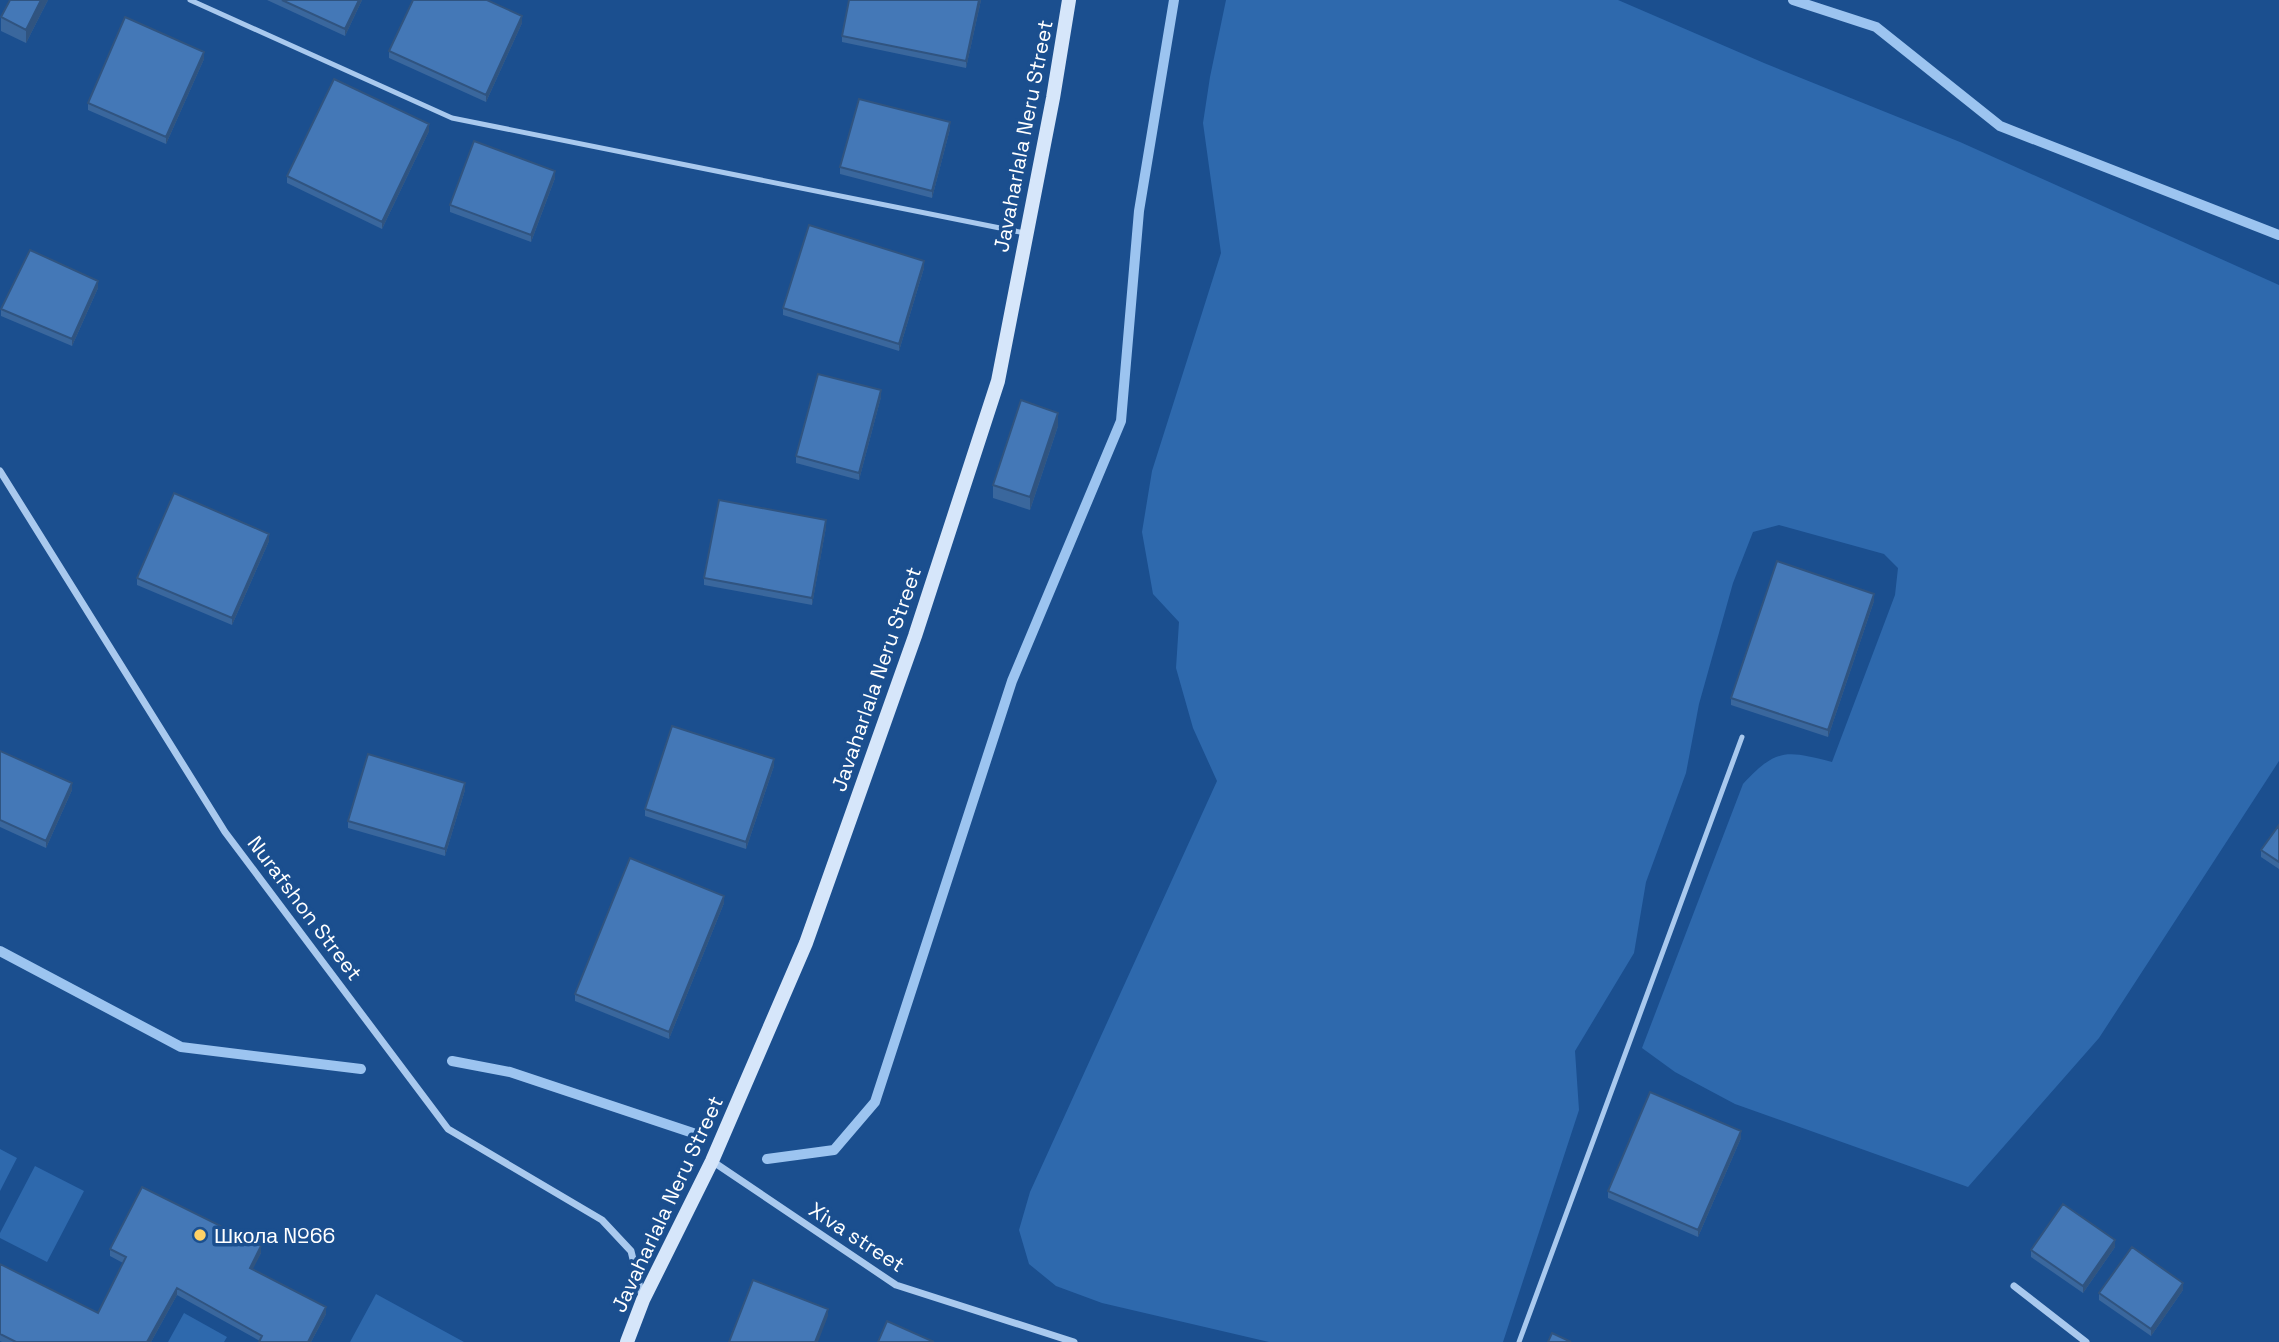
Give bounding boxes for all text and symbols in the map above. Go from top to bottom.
street label: Javaharlala Neru Street [987,18,1059,254]
street label: Javaharlala Neru Street [825,563,927,795]
street label: Nurafshon Street [242,830,368,986]
street label: Javaharlala Neru Street [605,1091,729,1317]
street label: Xiva street [804,1196,910,1278]
place label: Школа №66 [214,1222,335,1249]
marker: Школа №66 [192,1227,208,1243]

